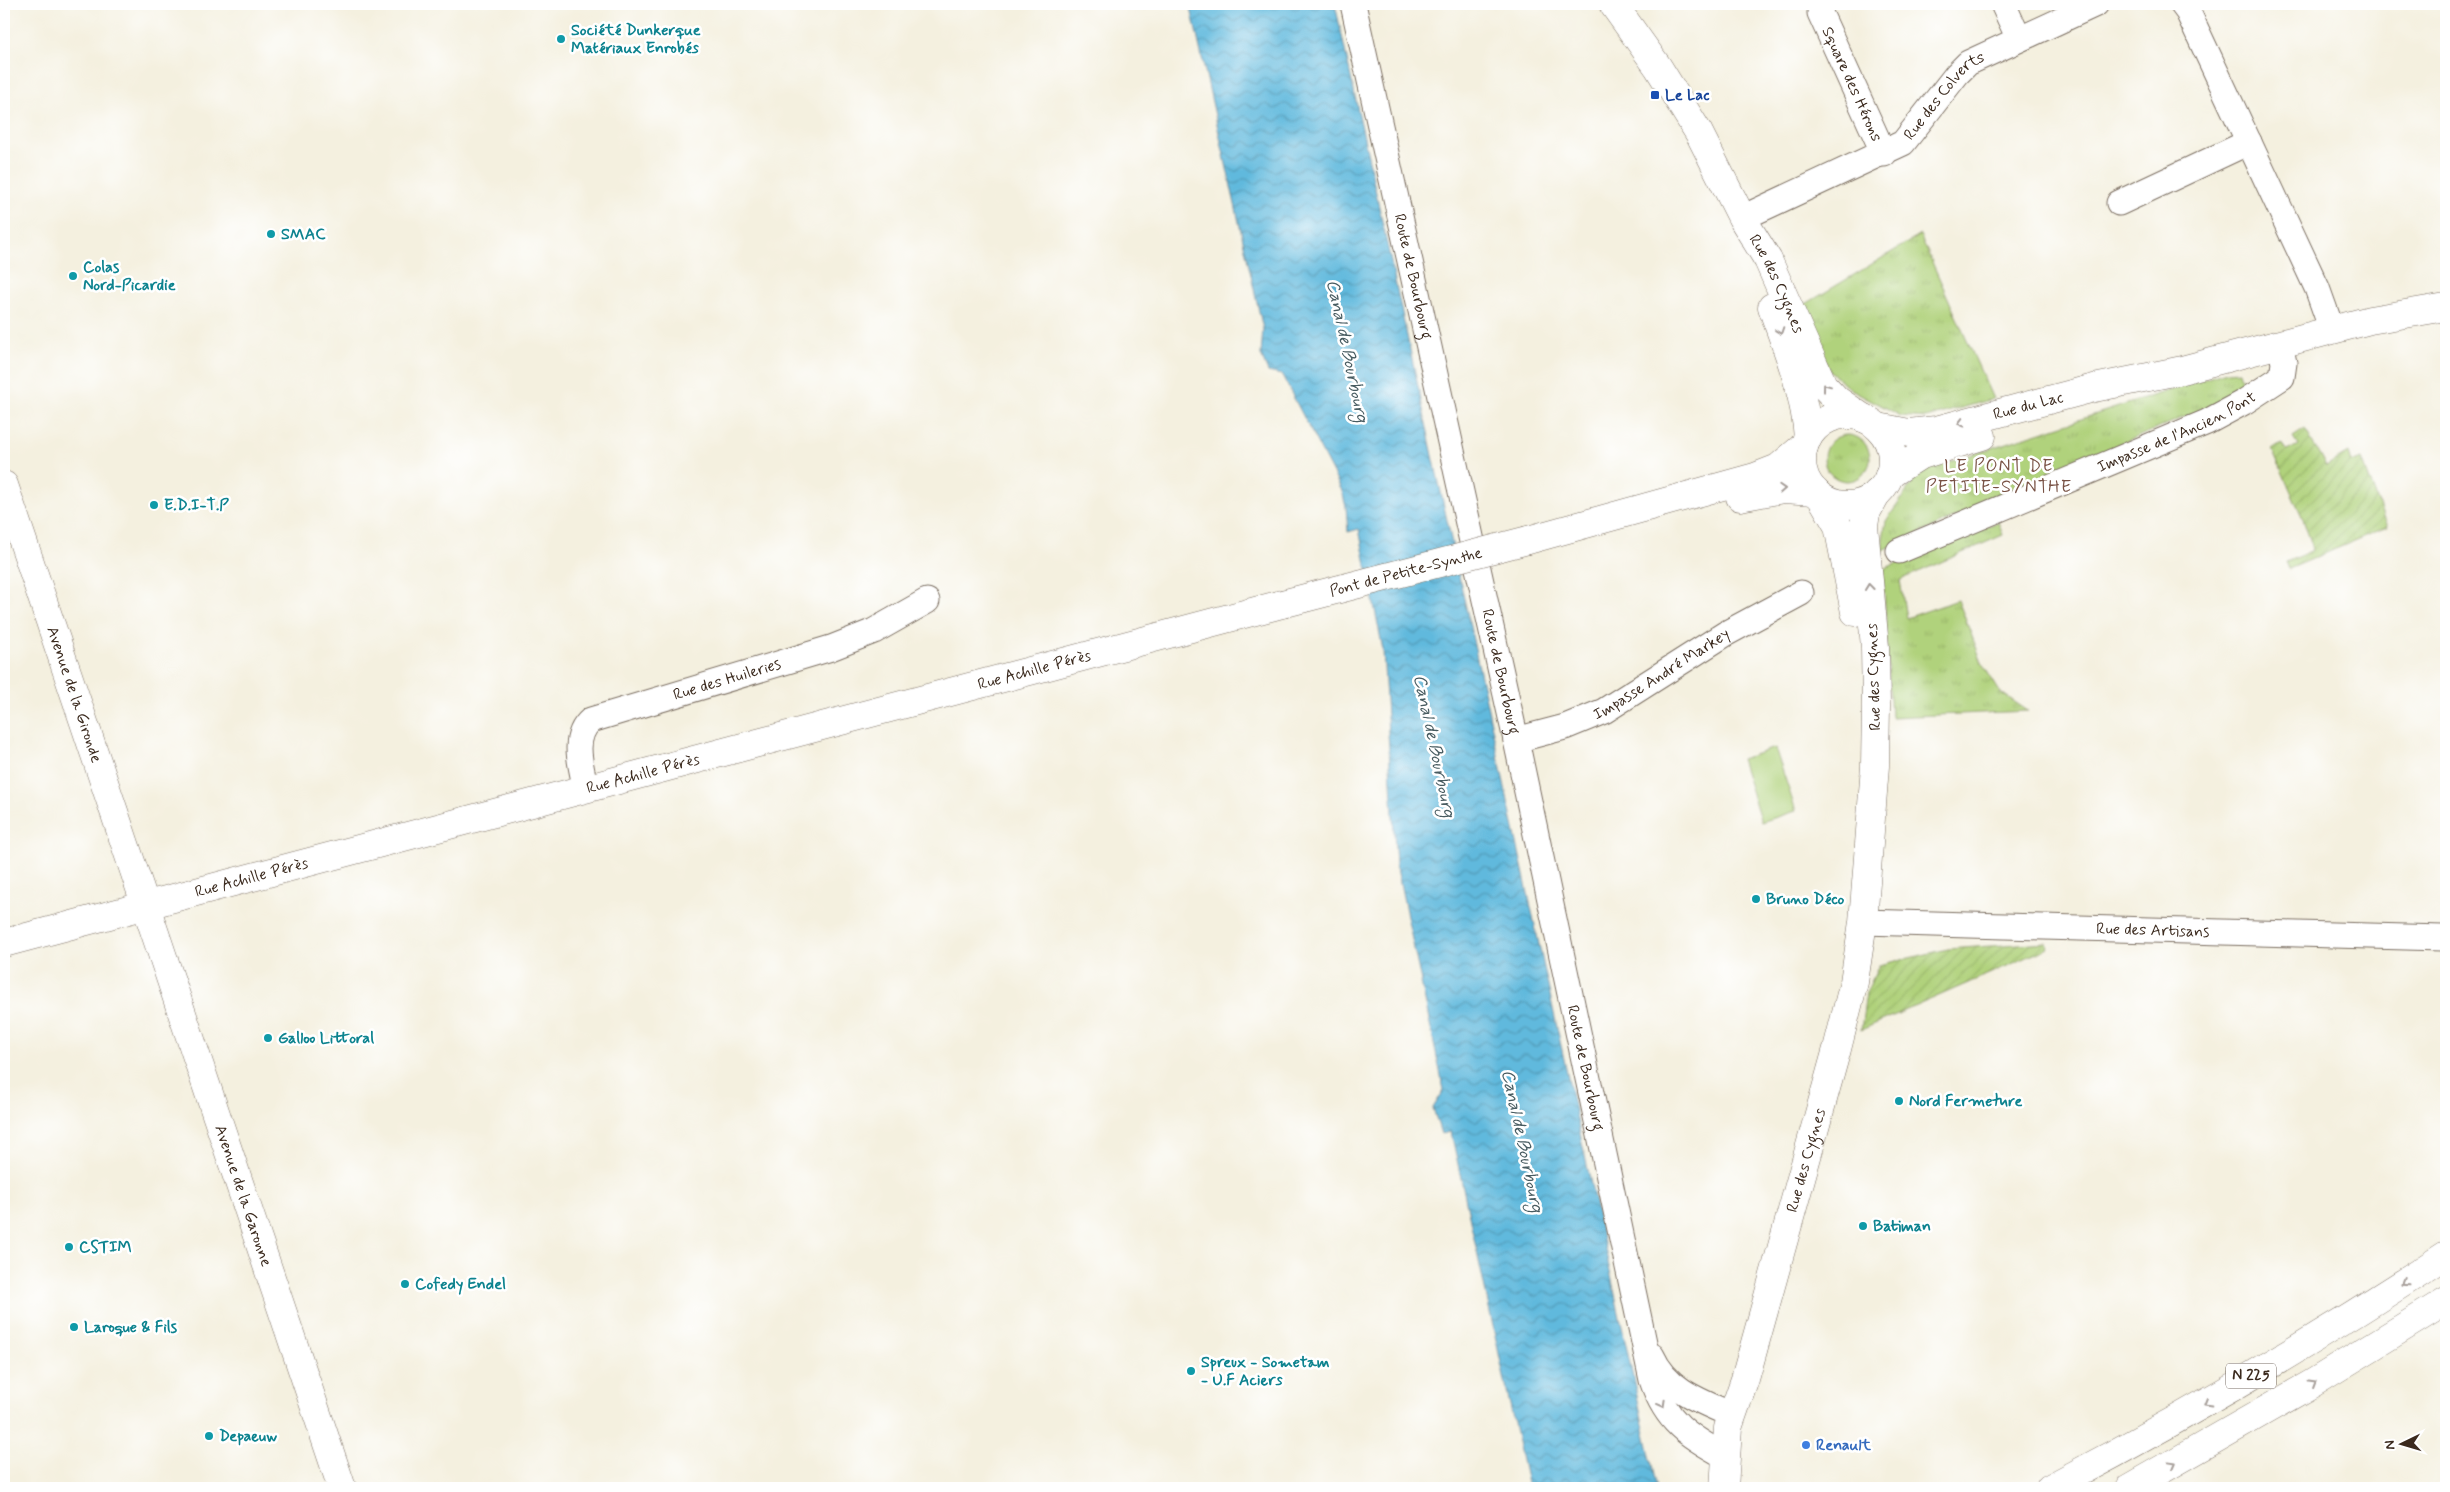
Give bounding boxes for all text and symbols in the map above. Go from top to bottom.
place label: Société Dunkerque Matériaux Enrobés [571,20,701,59]
street label: Square des Hérons [1817,23,1887,145]
marker: Société Dunkerque Matériaux Enrobés [555,33,567,45]
street label: Rue des Colverts [1899,46,1988,144]
place label: Le Lac [1665,85,1710,106]
marker: Le Lac [1649,89,1661,101]
street label: Route de Bourbourg [1389,212,1437,341]
place label: SMAC [281,224,326,245]
marker: SMAC [265,228,277,240]
street label: Rue des Cygnes [1744,230,1809,336]
place label: Colas Nord-Picardie [83,257,176,296]
marker: Colas Nord-Picardie [67,270,79,282]
water label: Canal de Bourbourg [1318,277,1374,426]
one-way arrow [1774,326,1784,334]
one-way arrow [1823,383,1832,393]
street label: Rue du Lac [1991,386,2065,425]
street label: Impasse de l'Ancien Pont [2094,386,2260,477]
one-way arrow [1956,417,1965,428]
district label: LE PONT DE PETITE-SYNTHE [1926,454,2072,499]
one-way arrow [1778,484,1786,495]
place label: E.D.I-T.P [164,495,229,516]
marker: E.D.I-T.P [148,499,160,511]
street label: Pont de Petite-Synthe [1327,542,1484,602]
one-way arrow [1864,583,1875,591]
street label: Route de Bourbourg [1477,607,1525,737]
street label: Avenue de la Gironde [42,623,107,766]
street label: Impasse André Markey [1590,623,1734,725]
street label: Rue des Cygnes [1862,623,1887,731]
street label: Rue Achille Pérès [975,645,1093,695]
street label: Rue des Huileries [670,653,783,705]
water label: Canal de Bourbourg [1405,672,1461,821]
street label: Rue Achille Pérès [584,748,702,799]
street label: Rue Achille Pérès [192,852,310,902]
place label: Bruno Déco [1766,889,1844,910]
marker: Bruno Déco [1750,893,1762,905]
street label: Rue des Artisans [2096,918,2210,942]
street label: Route de Bourbourg [1562,1003,1609,1133]
place label: Galloo Littoral [278,1028,374,1049]
marker: Galloo Littoral [262,1032,274,1044]
water label: Canal de Bourbourg [1493,1067,1549,1216]
place label: Nord Fermeture [1909,1091,2023,1112]
marker: Nord Fermeture [1893,1095,1905,1107]
street label: Rue des Cygnes [1781,1106,1830,1215]
street label: Avenue de la Garonne [210,1122,277,1269]
place label: Batiman [1873,1216,1931,1237]
marker: Batiman [1857,1220,1869,1232]
place label: CSTIM [79,1237,132,1258]
marker: CSTIM [63,1241,75,1253]
place label: Cofedy Endel [415,1274,506,1295]
one-way arrow [2402,1276,2411,1285]
marker: Cofedy Endel [399,1278,411,1290]
place label: Laroque & Fils [84,1317,178,1338]
marker: Laroque & Fils [68,1321,80,1333]
place label: Spreux - Sometam - U.F Aciers [1201,1352,1330,1391]
road number: N 225 [2226,1364,2276,1388]
marker: Spreux - Sometam - U.F Aciers [1185,1365,1197,1377]
one-way arrow [2308,1379,2317,1389]
one-way arrow [2203,1396,2212,1406]
one-way arrow [1656,1399,1666,1408]
north arrow [2378,1420,2428,1470]
place label: Depaeuw [219,1426,277,1447]
marker: Depaeuw [203,1430,215,1442]
place label: Renault [1816,1435,1872,1456]
marker: Renault [1800,1439,1812,1451]
text: N [2381,1440,2399,1450]
one-way arrow [2168,1461,2177,1471]

